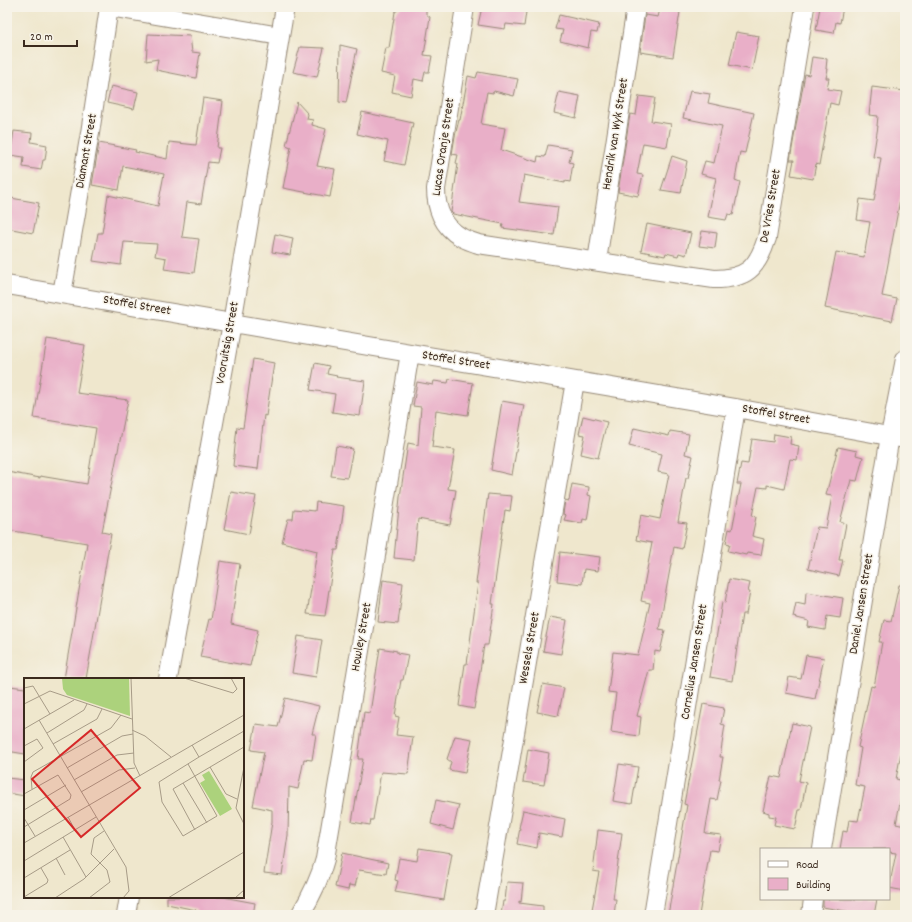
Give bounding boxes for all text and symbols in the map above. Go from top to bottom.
scale bar [24,22,77,48]
text: 20 m [30,29,53,46]
street label: Hendrik van Wyk Street [598,76,634,191]
street label: Lucas Oranje Street [428,97,460,197]
street label: Diamant Street [71,112,103,190]
street label: De Vries Street [755,167,787,244]
street label: Stoffel Street [102,291,173,321]
street label: Vooruitsig Street [211,300,245,386]
street label: Stoffel Street [421,346,492,376]
street label: Stoffel Street [741,400,812,430]
street label: Daniel Jansen Street [845,552,879,656]
street label: Howley Street [347,601,377,673]
street label: Cornelius Jansen Street [676,603,714,721]
street label: Wessels Street [514,610,546,686]
inset map [24,678,244,898]
legend [760,848,890,900]
text: Road [796,857,818,874]
text: Building [796,877,831,894]

